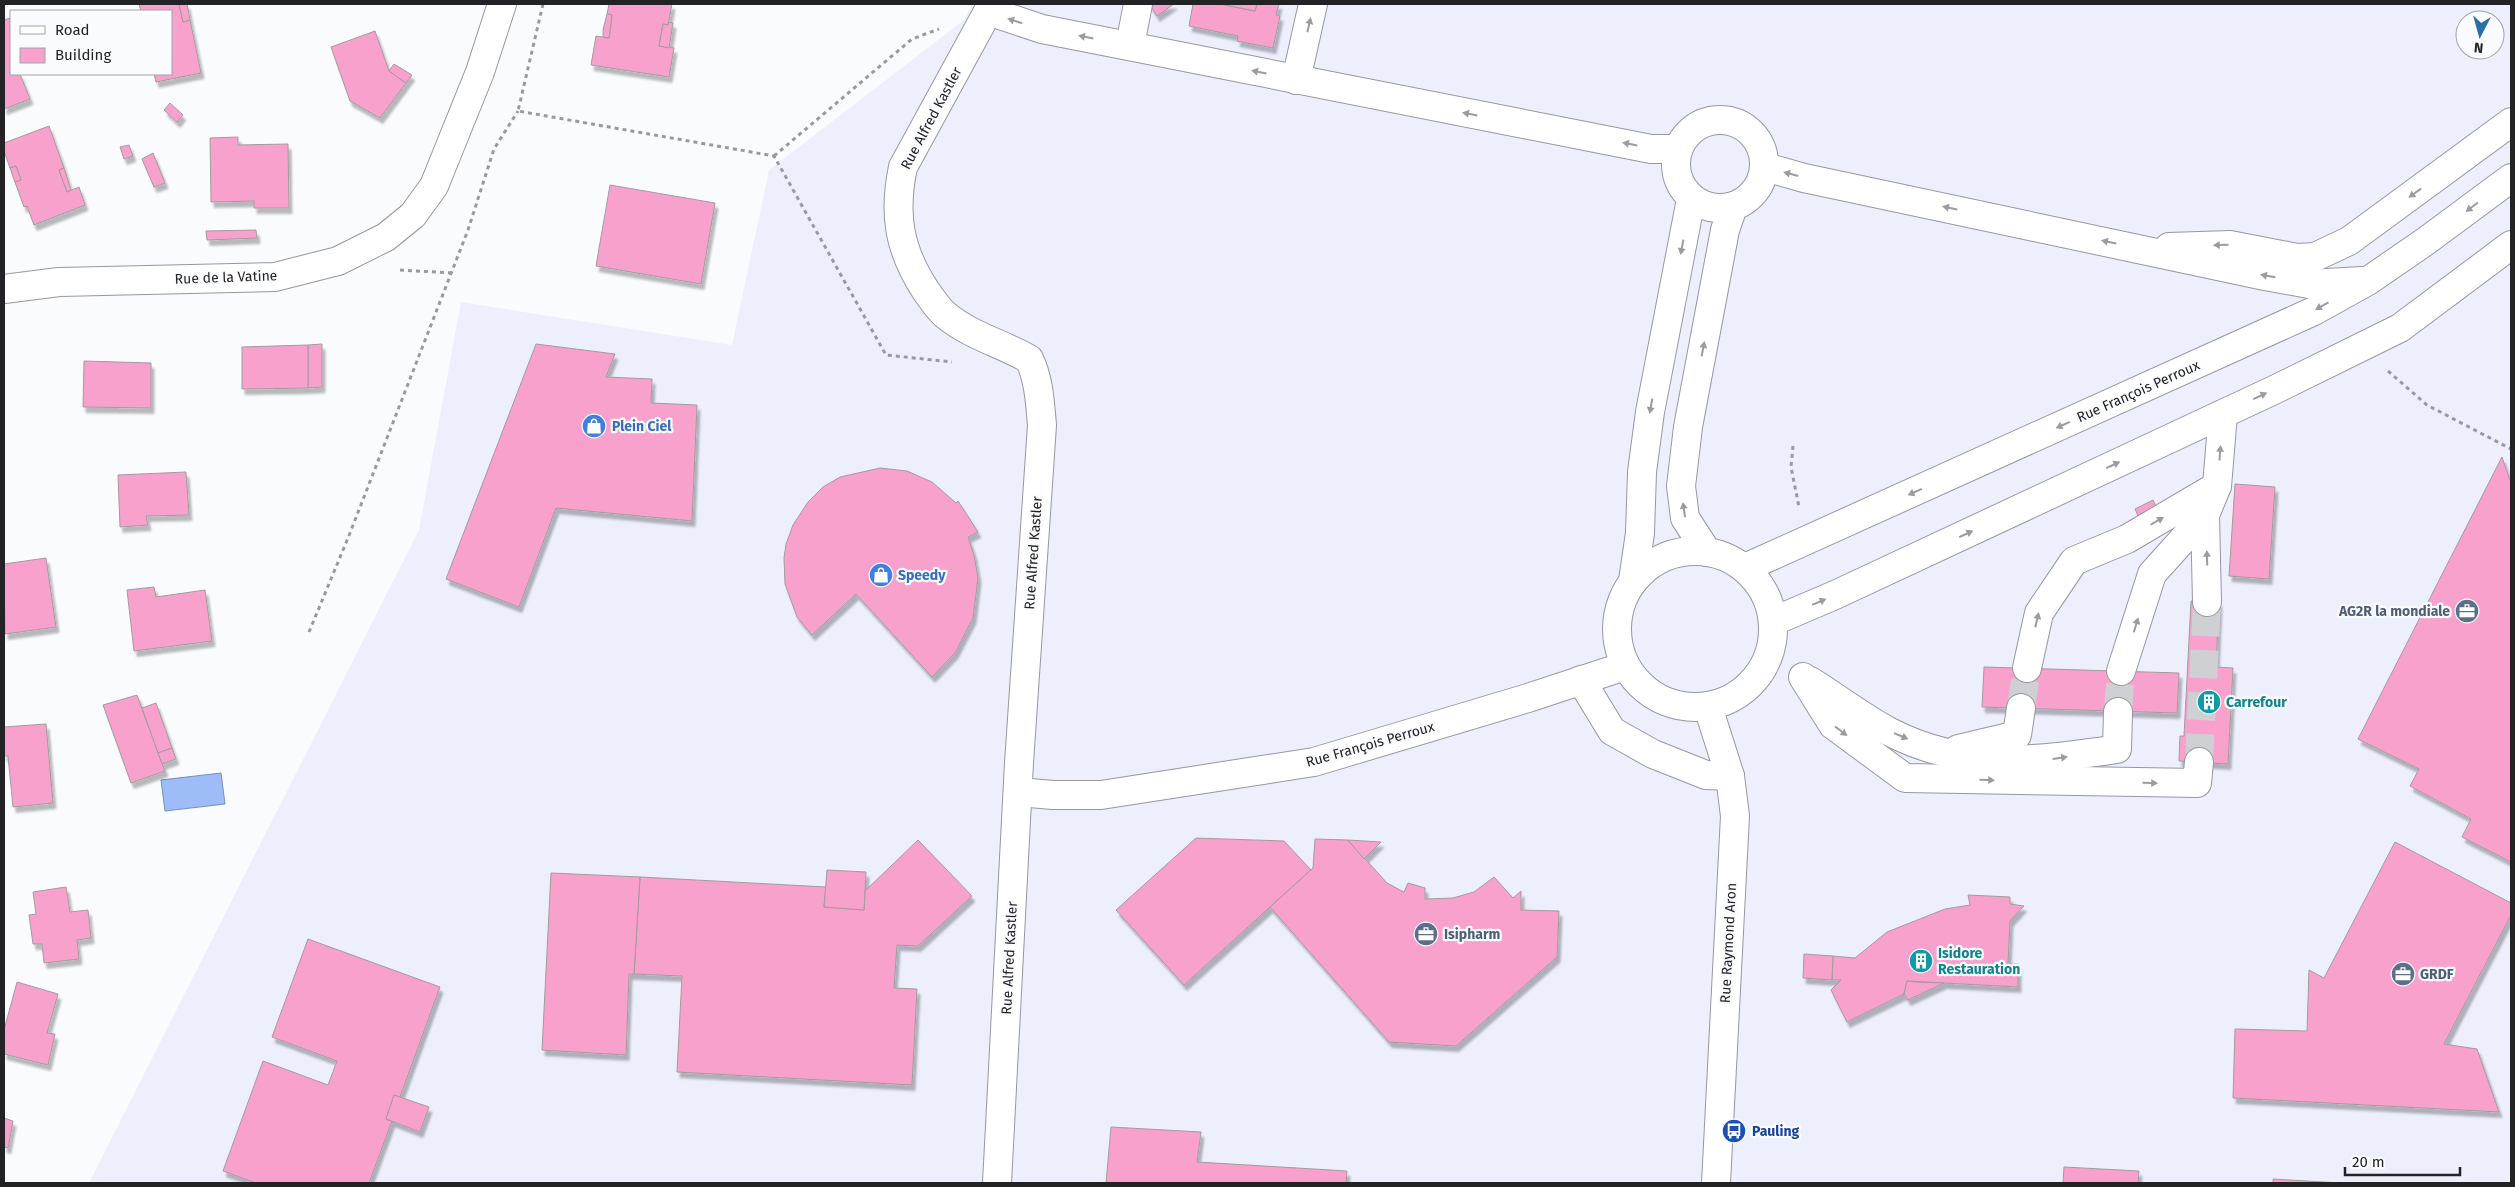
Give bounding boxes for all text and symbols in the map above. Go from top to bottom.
legend [10,10,172,75]
north arrow [2455,10,2505,60]
one-way arrow [1007,17,1022,25]
one-way arrow [1305,17,1313,32]
text: Road [55,21,90,39]
one-way arrow [1078,33,1093,41]
text: N [2473,38,2484,56]
text: Building [55,46,111,64]
street label: Rue Alfred Kastler [897,64,966,172]
one-way arrow [1251,68,1267,76]
one-way arrow [1462,110,1478,118]
one-way arrow [1621,140,1637,148]
one-way arrow [1783,170,1798,178]
one-way arrow [2409,187,2422,197]
one-way arrow [2465,202,2479,212]
one-way arrow [1942,204,1958,212]
one-way arrow [2101,238,2116,246]
one-way arrow [1678,239,1686,254]
one-way arrow [2213,241,2229,249]
street label: Rue de la Vatine [174,267,278,288]
one-way arrow [2259,272,2275,280]
one-way arrow [2316,302,2329,311]
one-way arrow [1699,341,1707,357]
street label: Rue François Perroux [2074,357,2202,426]
one-way arrow [2253,392,2267,400]
one-way arrow [1647,399,1655,414]
shop icon: Plein Ciel [581,413,607,439]
place label: Plein Ciel [612,418,672,435]
one-way arrow [2056,421,2070,429]
one-way arrow [2216,445,2224,461]
one-way arrow [2106,461,2120,469]
one-way arrow [1908,488,1922,496]
street label: Rue Alfred Kastler [1021,495,1046,610]
one-way arrow [1680,501,1688,517]
one-way arrow [2150,517,2164,526]
one-way arrow [1959,530,1973,538]
one-way arrow [2202,550,2210,566]
shop icon: Speedy [868,562,894,588]
place label: Speedy [898,567,946,584]
one-way arrow [1811,598,1826,606]
office icon: AG2R la mondiale [2454,598,2480,624]
place label: AG2R la mondiale [2338,603,2450,620]
one-way arrow [2033,613,2041,628]
one-way arrow [2132,617,2140,632]
building icon: Carrefour [2196,689,2222,715]
place label: Carrefour [2226,694,2287,711]
street label: Rue François Perroux [1304,718,1436,771]
one-way arrow [1834,725,1847,736]
one-way arrow [1894,733,1908,741]
one-way arrow [2052,754,2068,762]
one-way arrow [1980,777,1996,785]
one-way arrow [2142,779,2158,787]
street label: Rue Raymond Aron [1717,882,1740,1004]
street label: Rue Alfred Kastler [998,900,1021,1015]
office icon: Isipharm [1413,921,1439,947]
place label: Isipharm [1444,926,1501,943]
place label: Isidore Restauration [1938,945,2020,978]
building icon: Isidore Restauration [1908,948,1934,974]
office icon: GRDF [2390,961,2416,987]
place label: GRDF [2420,966,2454,983]
bus stop icon: Pauling [1721,1118,1747,1144]
place label: Pauling [1752,1123,1800,1140]
scale bar [2345,1144,2460,1176]
text: 20 m [2352,1153,2385,1171]

